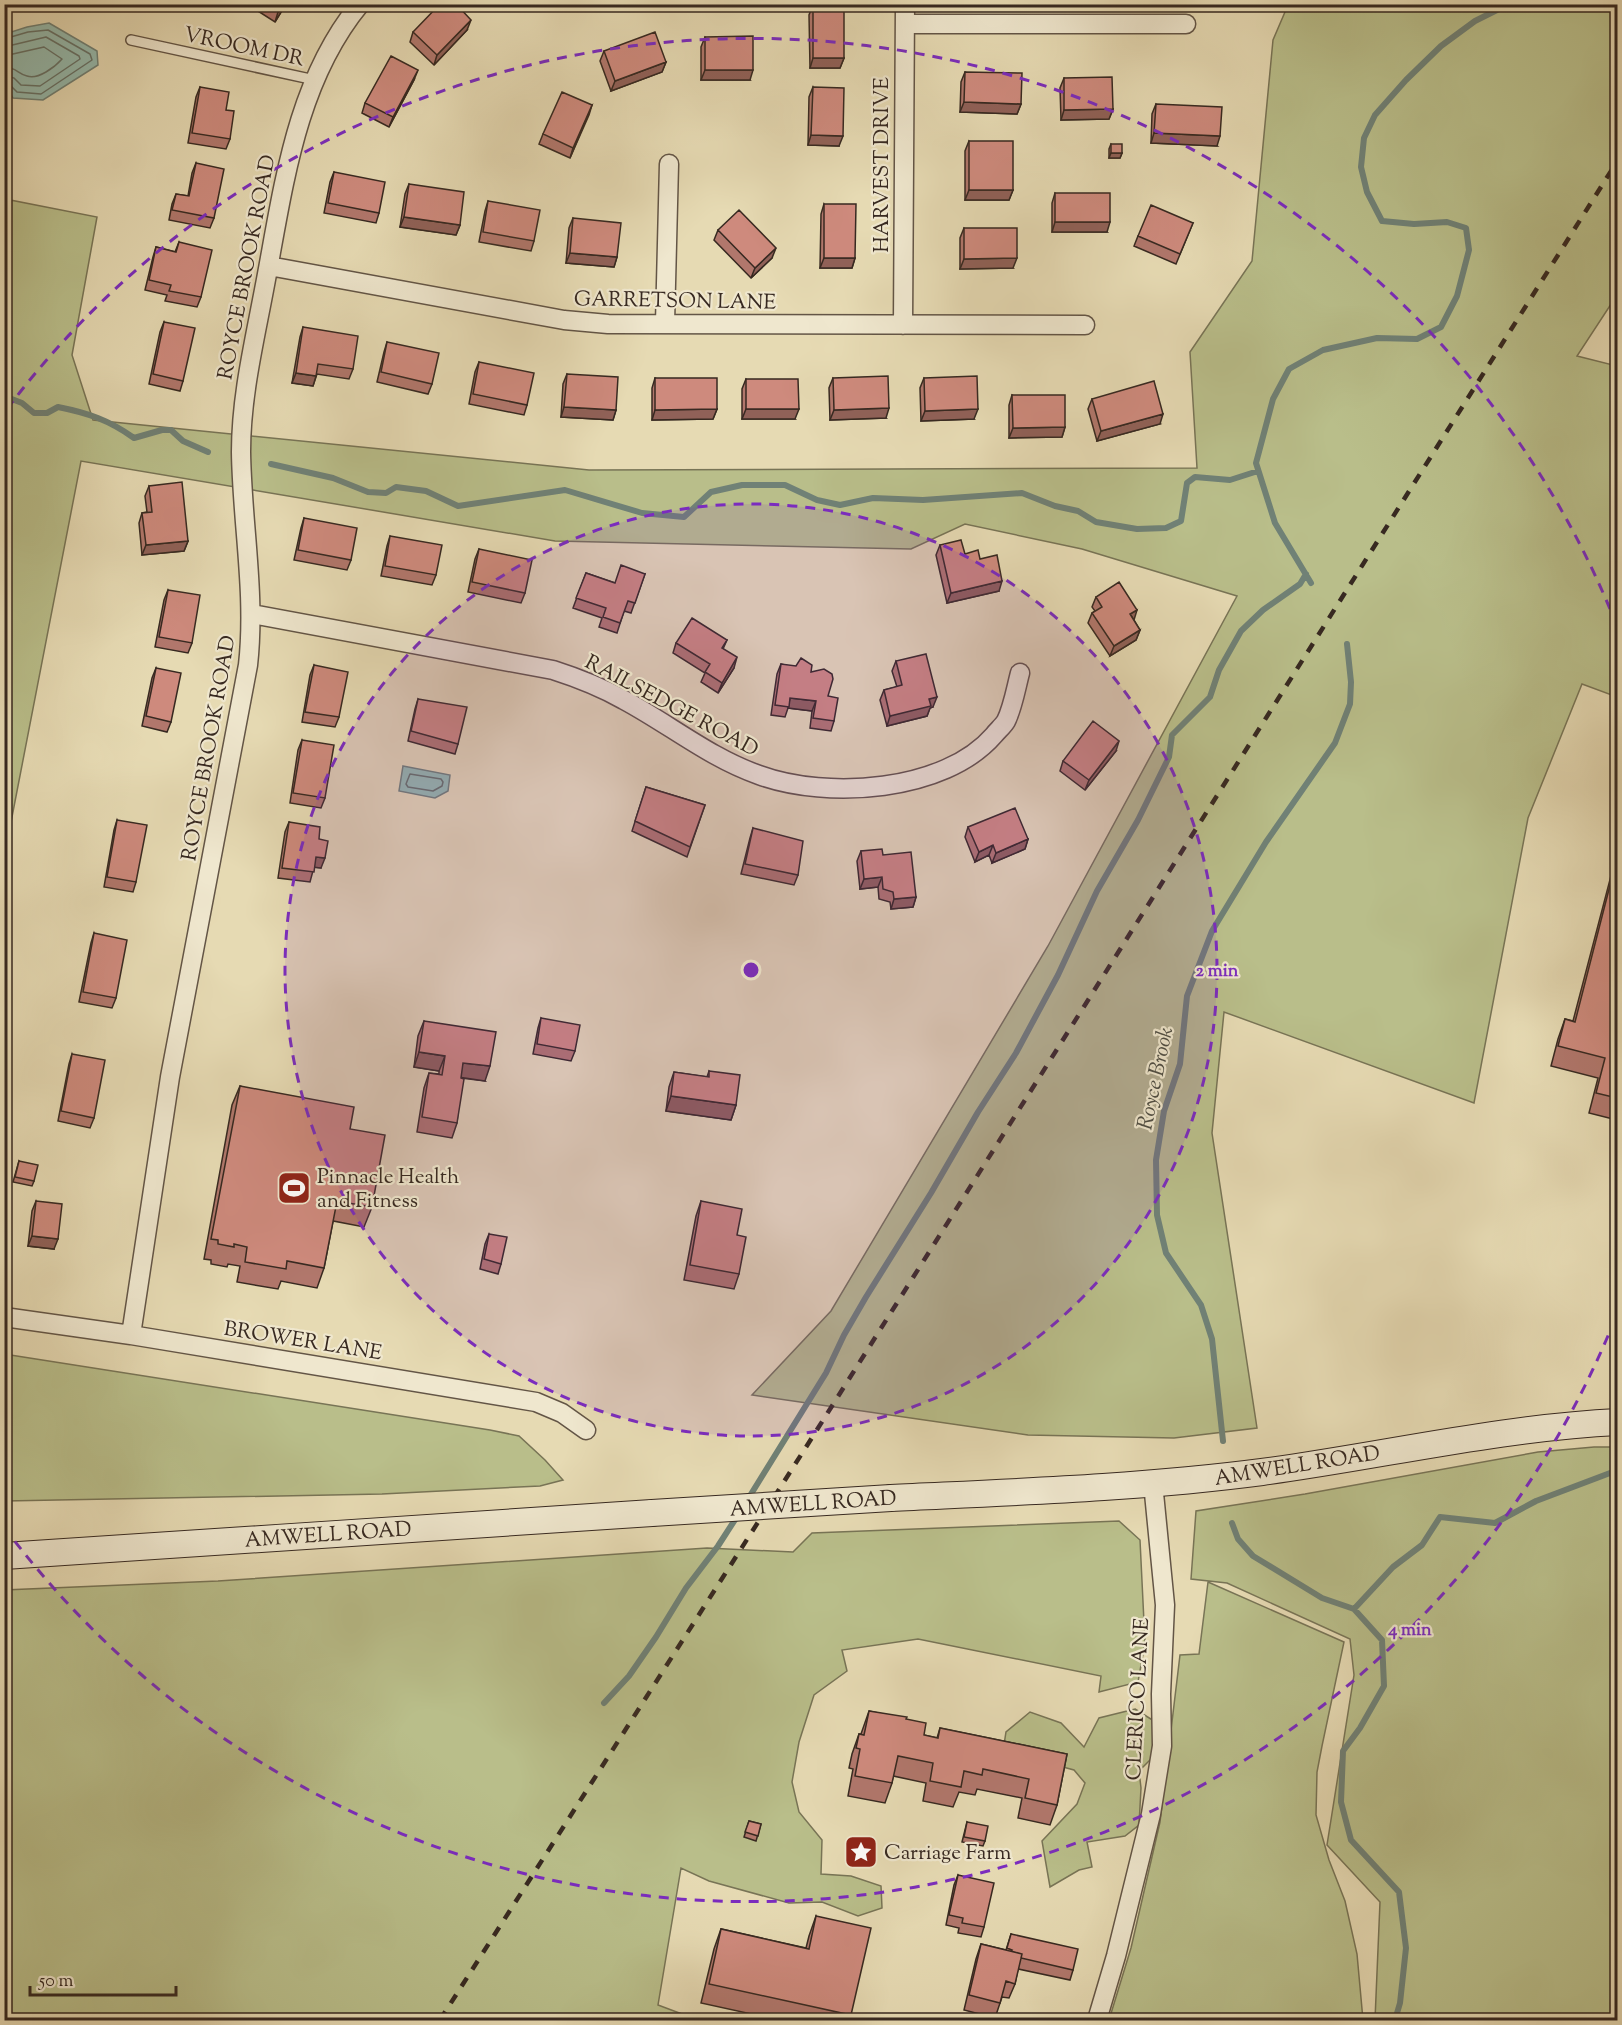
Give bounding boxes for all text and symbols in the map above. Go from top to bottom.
street label: VROOM DR [181,21,307,75]
street label: HARVEST DRIVE [868,77,898,253]
street label: ROYCE BROOK ROAD [211,152,284,382]
street label: GARRETSON LANE [574,285,777,319]
street label: ROYCE BROOK ROAD [175,633,245,863]
street label: RAILSEDGE ROAD [579,648,763,765]
text: 2 min [1196,959,1239,985]
centre of rings [741,960,761,980]
water label: Royce Brook [1130,1024,1183,1133]
place label: Pinnacle Health and Fitness [317,1163,459,1217]
sports icon: Pinnacle Health and Fitness [276,1170,312,1206]
street label: BROWER LANE [221,1315,384,1369]
street label: AMWELL ROAD [1212,1439,1382,1495]
street label: AMWELL ROAD [729,1484,898,1526]
street label: AMWELL ROAD [244,1515,413,1557]
street label: CLERICO LANE [1120,1617,1158,1781]
text: 4 min [1387,1618,1432,1644]
place icon: Carriage Farm [843,1834,879,1870]
place label: Carriage Farm [884,1839,1011,1869]
scale bar [30,1959,176,1997]
text: 50 m [38,1969,74,1995]

